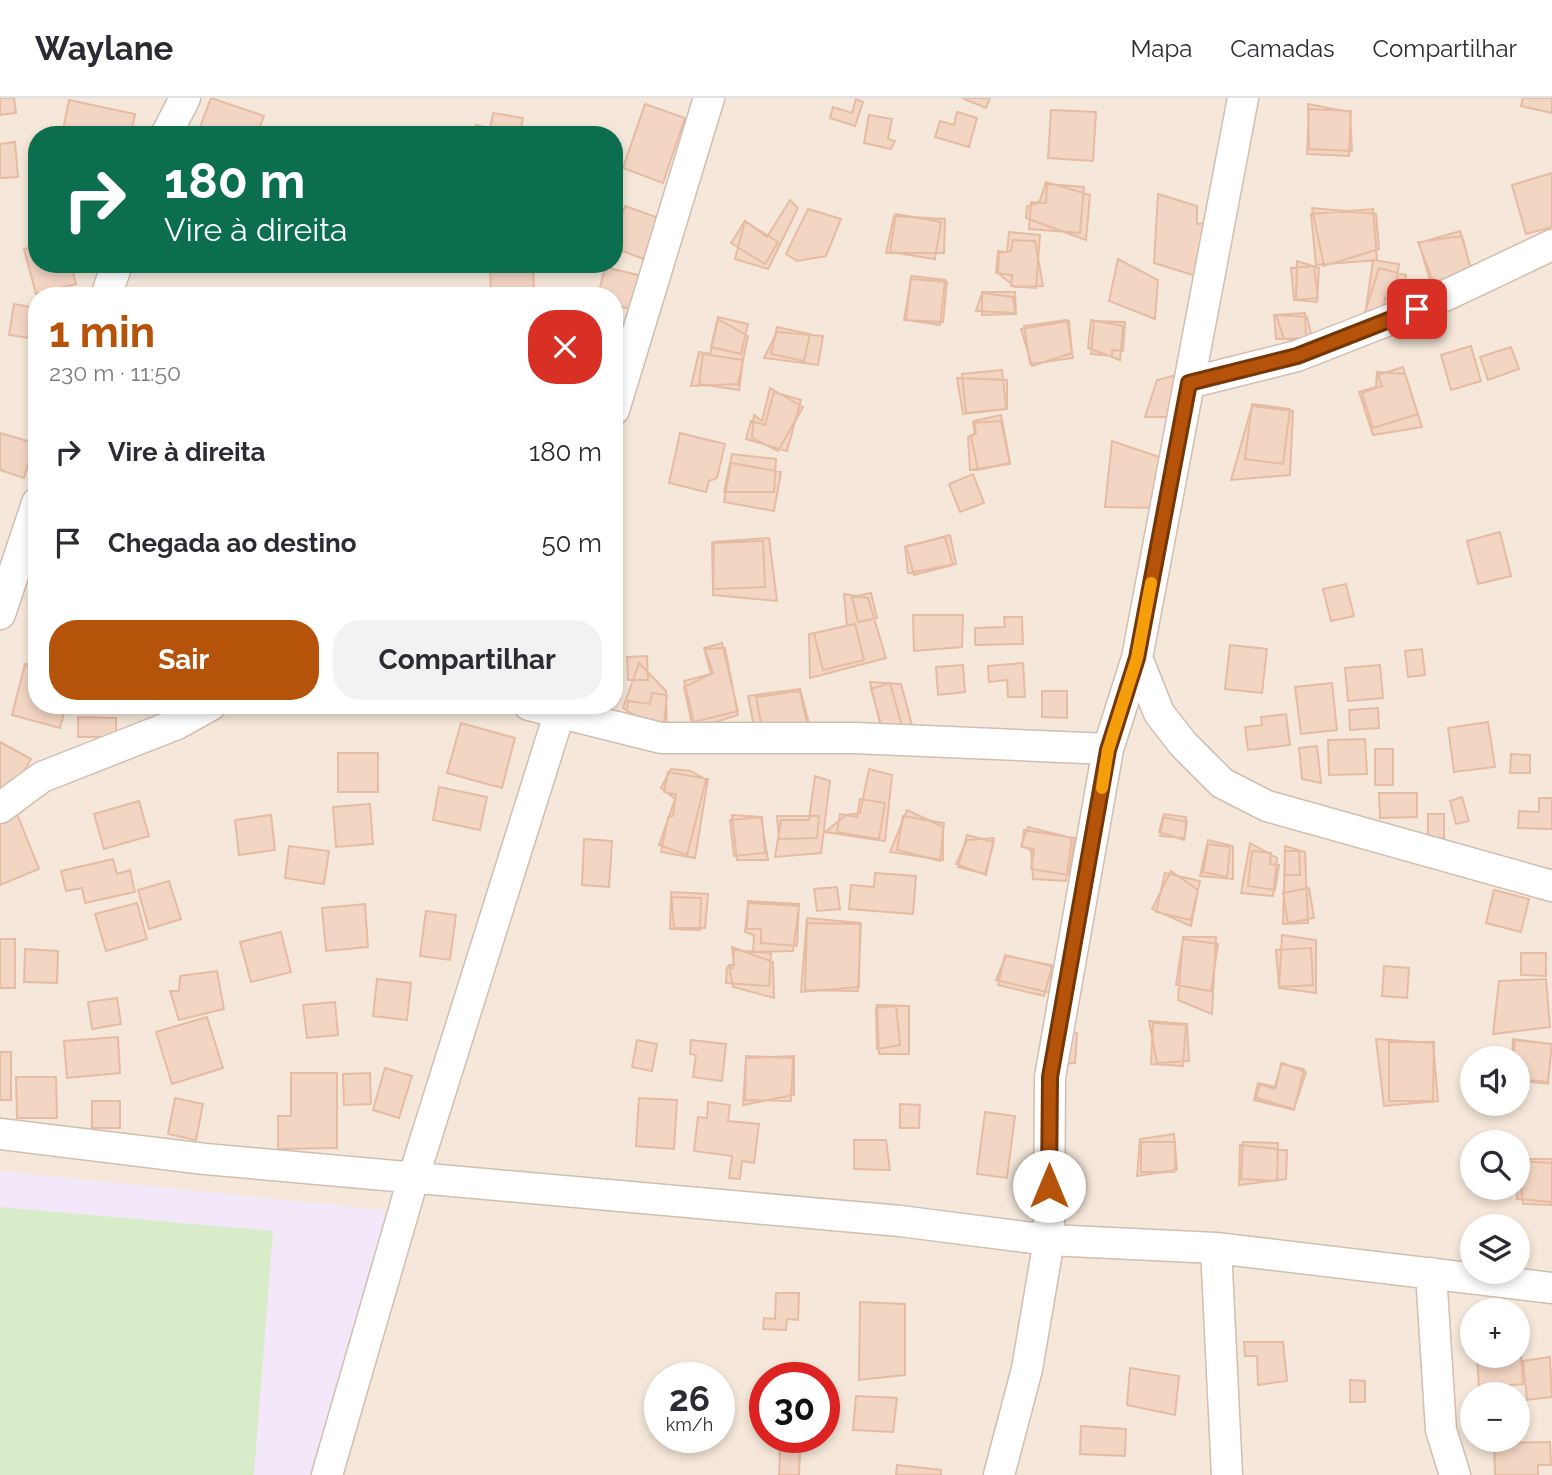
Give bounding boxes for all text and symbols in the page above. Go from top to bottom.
text: Waylane [35,29,173,68]
text: Mapa [1130,34,1192,63]
text: Camadas [1230,34,1335,63]
text: Compartilhar [1373,34,1517,63]
text: 180 m [164,152,305,209]
icon: right [49,154,140,245]
text: Vire à direita [164,211,347,248]
pin [1387,279,1447,339]
icon: arrive [1398,290,1436,328]
text: 1 min [49,308,155,357]
button: close [528,310,602,384]
text: 230 m · 11:50 [49,359,181,386]
icon: right [49,433,87,471]
text: Vire à direita [108,437,265,467]
text: 180 m [529,437,602,467]
icon: arrive [49,524,87,562]
text: Chegada ao destino [108,528,357,558]
text: 50 m [541,528,602,558]
button: Sair [49,620,319,700]
button: Compartilhar [333,620,602,700]
map controls [1460,1046,1530,1452]
button: sound [1460,1046,1530,1116]
button: search [1460,1130,1530,1200]
position arrow [1012,1149,1086,1223]
button: layers [1460,1214,1530,1284]
button: + [1460,1298,1530,1368]
speed limit sign: 30 [749,1362,840,1453]
text: 26 [669,1378,710,1419]
button: − [1460,1382,1530,1452]
text: km/h [666,1414,713,1435]

